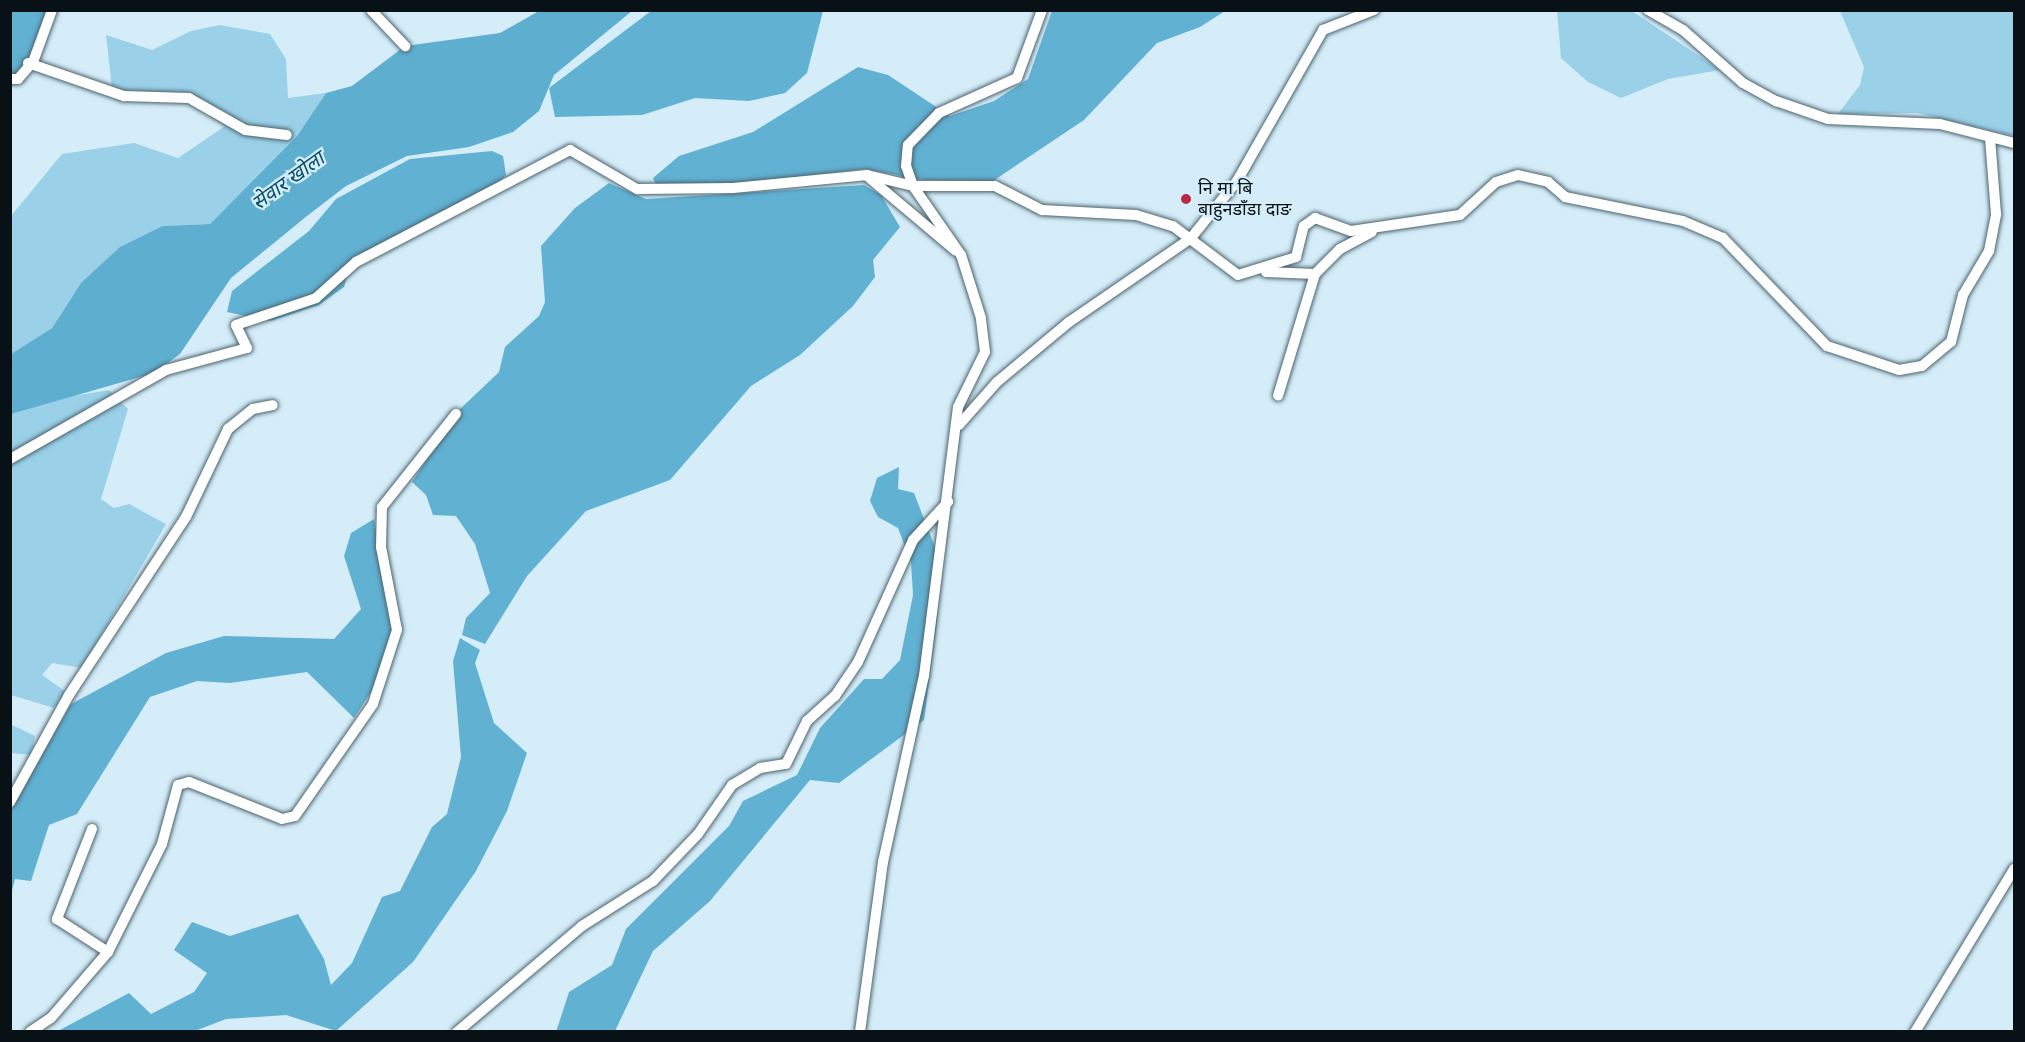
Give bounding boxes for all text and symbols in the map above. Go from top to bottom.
water label: सेवार खोला [247,147,329,215]
place label: नि मा बि बाहुनडाँडा दाङ [1198,178,1291,220]
marker: नि मा बि बाहुनडाँडा दाङ [1179,192,1193,206]

